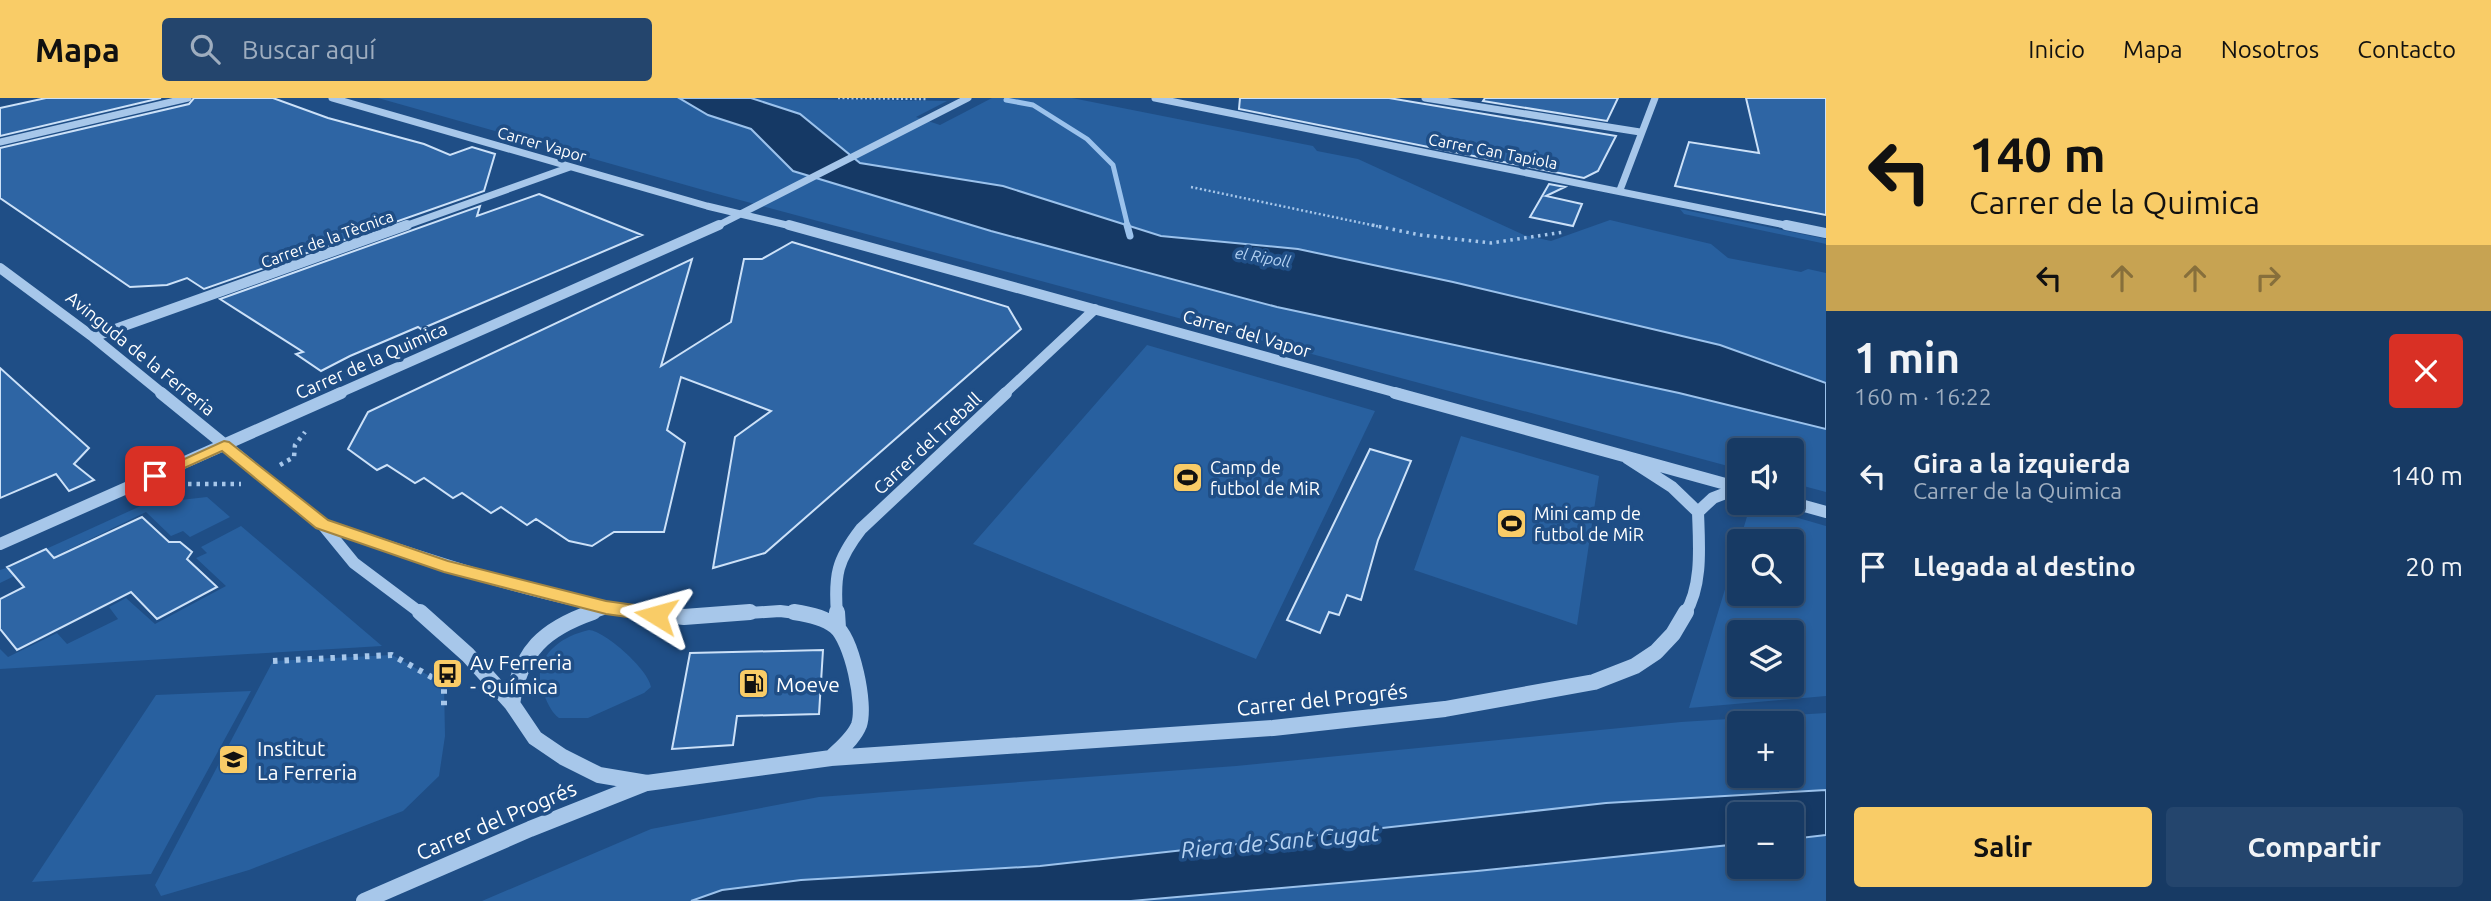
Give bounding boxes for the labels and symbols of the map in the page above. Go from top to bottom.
street label: Carrer Vapor [495,123,589,165]
street label: Carrer Can Tapiola [1427,130,1559,172]
street label: Carrer de la Tècnica [258,207,396,271]
water label: el Ripoll [1234,243,1293,271]
street label: Avinguda de la Ferreria [63,287,219,419]
street label: Carrer del Vapor [1181,305,1314,361]
street label: Carrer de la Quimica [292,318,450,403]
street label: Carrer del Treball [869,388,985,498]
pin [125,446,185,506]
place label: Camp de futbol de MiR [1210,457,1320,498]
sports icon: Camp de futbol de MiR [1170,460,1204,494]
place label: Mini camp de futbol de MiR [1534,503,1644,544]
sports icon: Mini camp de futbol de MiR [1494,506,1528,540]
position arrow [619,578,693,652]
place label: Av Ferreria - Química [470,650,572,698]
bus stop icon: Av Ferreria - Química [430,657,464,691]
fuel station icon: Moeve [736,667,770,701]
place label: Moeve [776,672,840,696]
street label: Carrer del Progrés [1235,678,1409,720]
place label: Institut La Ferreria [257,736,357,784]
school or university icon: Institut La Ferreria [217,743,251,777]
street label: Carrer del Progrés [412,775,580,865]
water label: Riera de Sant Cugat [1180,820,1381,862]

